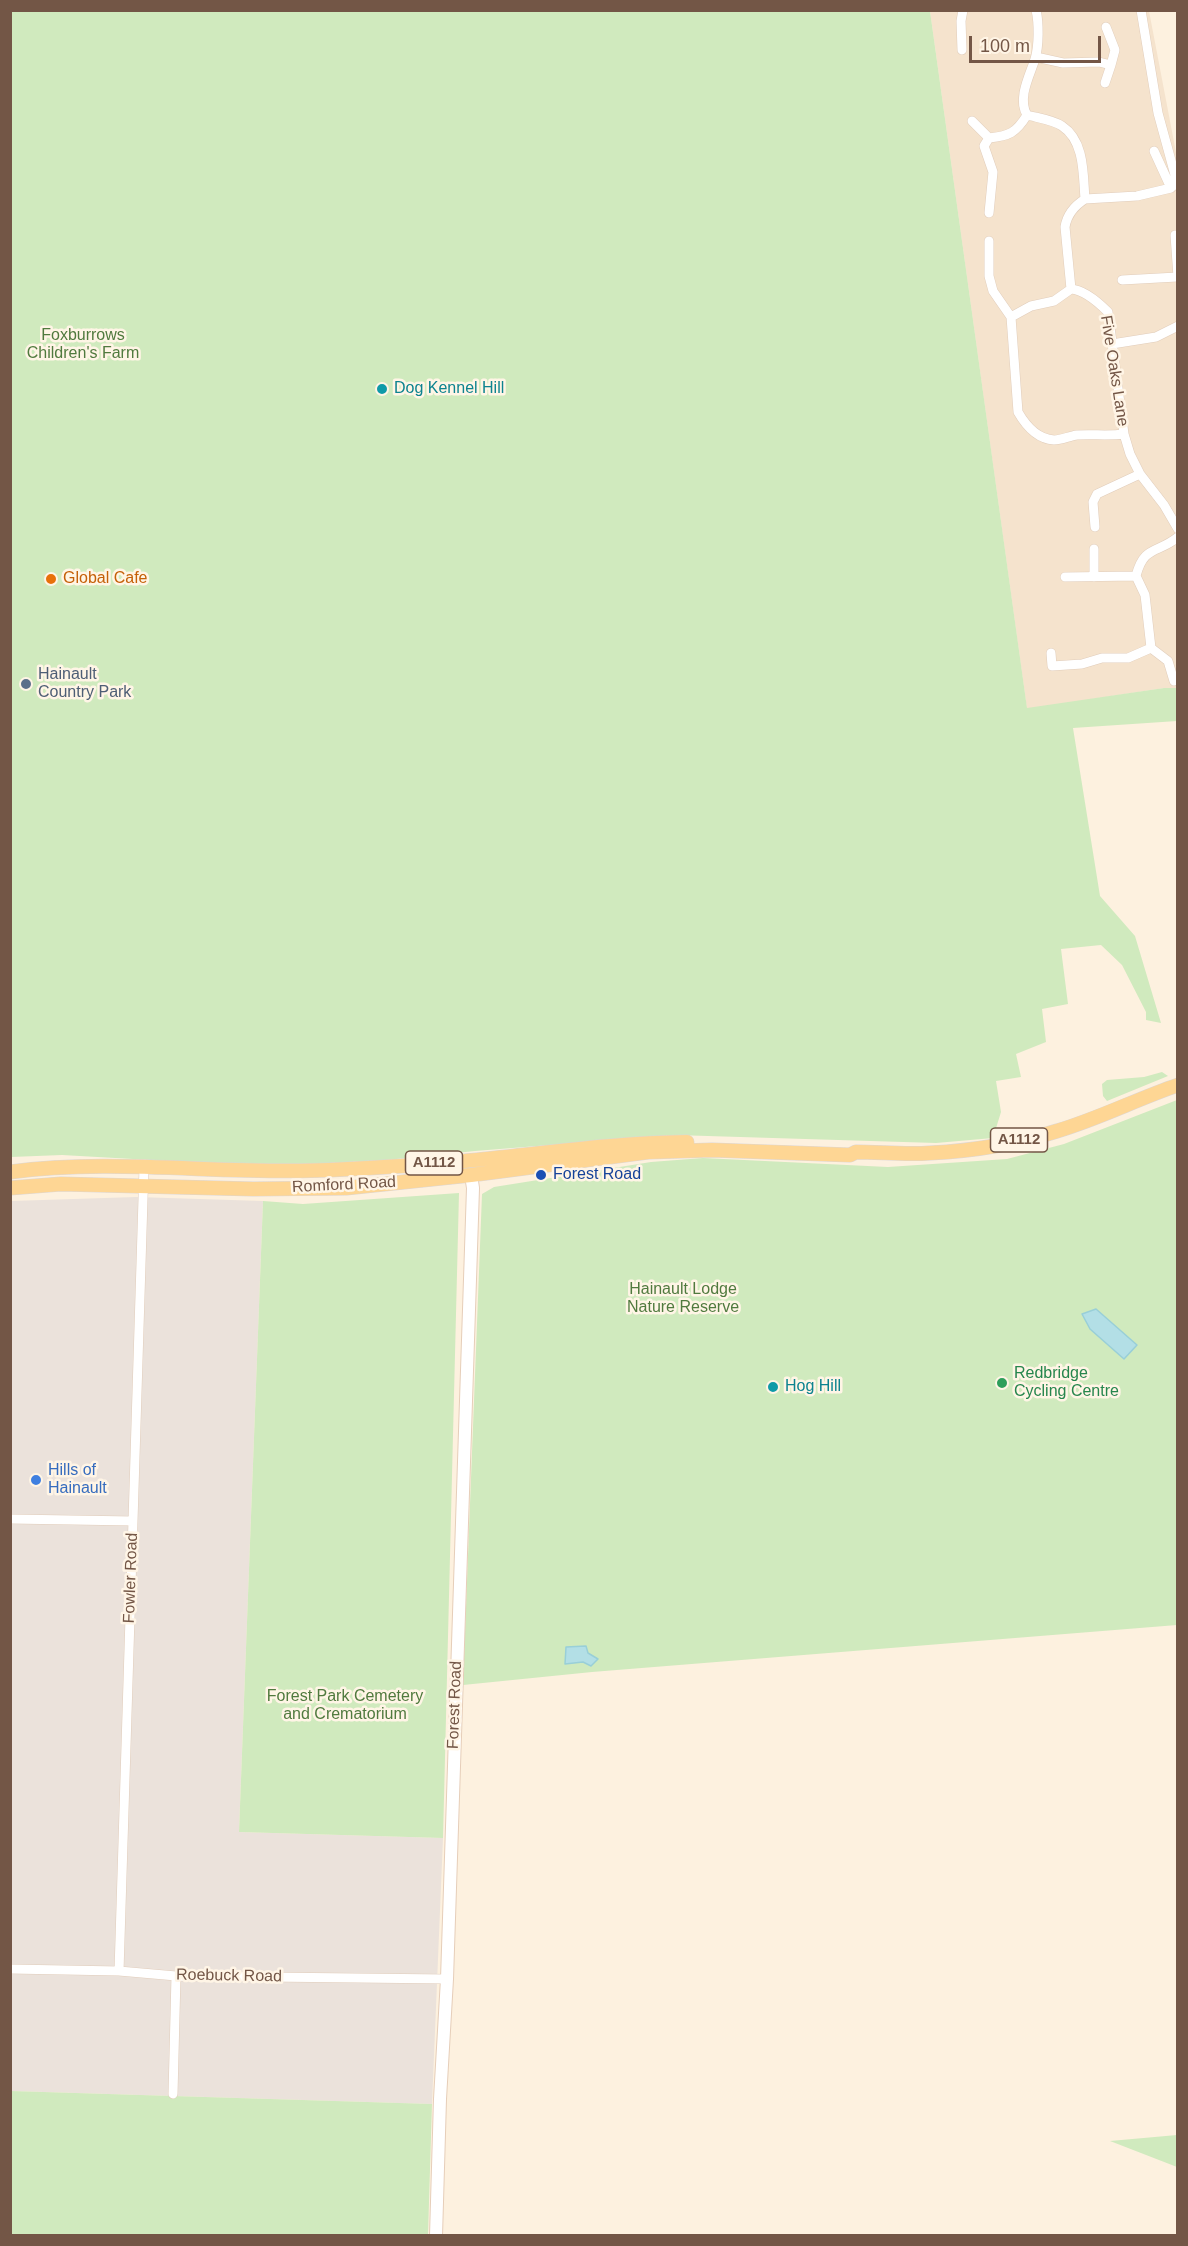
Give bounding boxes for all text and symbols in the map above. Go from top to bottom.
scale bar [972,24,1104,62]
text: 100 m [980,36,1030,56]
street label: Five Oaks Lane [1096,314,1132,428]
park label: Foxburrows Children's Farm [27,326,139,364]
place label: Dog Kennel Hill [394,379,504,399]
marker: Dog Kennel Hill [375,382,389,396]
place label: Global Cafe [63,569,147,589]
marker: Global Cafe [44,572,58,586]
place label: Hainault Country Park [38,665,131,703]
marker: Hainault Country Park [19,677,33,691]
road number: A1112 [990,1128,1048,1152]
road number: A1112 [406,1151,462,1175]
place label: Forest Road [553,1165,641,1185]
marker: Forest Road [534,1168,548,1182]
street label: Romford Road [292,1173,396,1197]
park label: Hainault Lodge Nature Reserve [627,1280,739,1318]
place label: Redbridge Cycling Centre [1014,1364,1119,1402]
marker: Redbridge Cycling Centre [995,1376,1009,1390]
place label: Hog Hill [785,1377,841,1397]
marker: Hog Hill [766,1380,780,1394]
place label: Hills of Hainault [48,1461,107,1499]
marker: Hills of Hainault [29,1473,43,1487]
street label: Fowler Road [120,1532,142,1624]
street label: Forest Road [444,1661,466,1749]
park label: Forest Park Cemetery and Crematorium [267,1687,423,1725]
street label: Roebuck Road [176,1965,282,1987]

